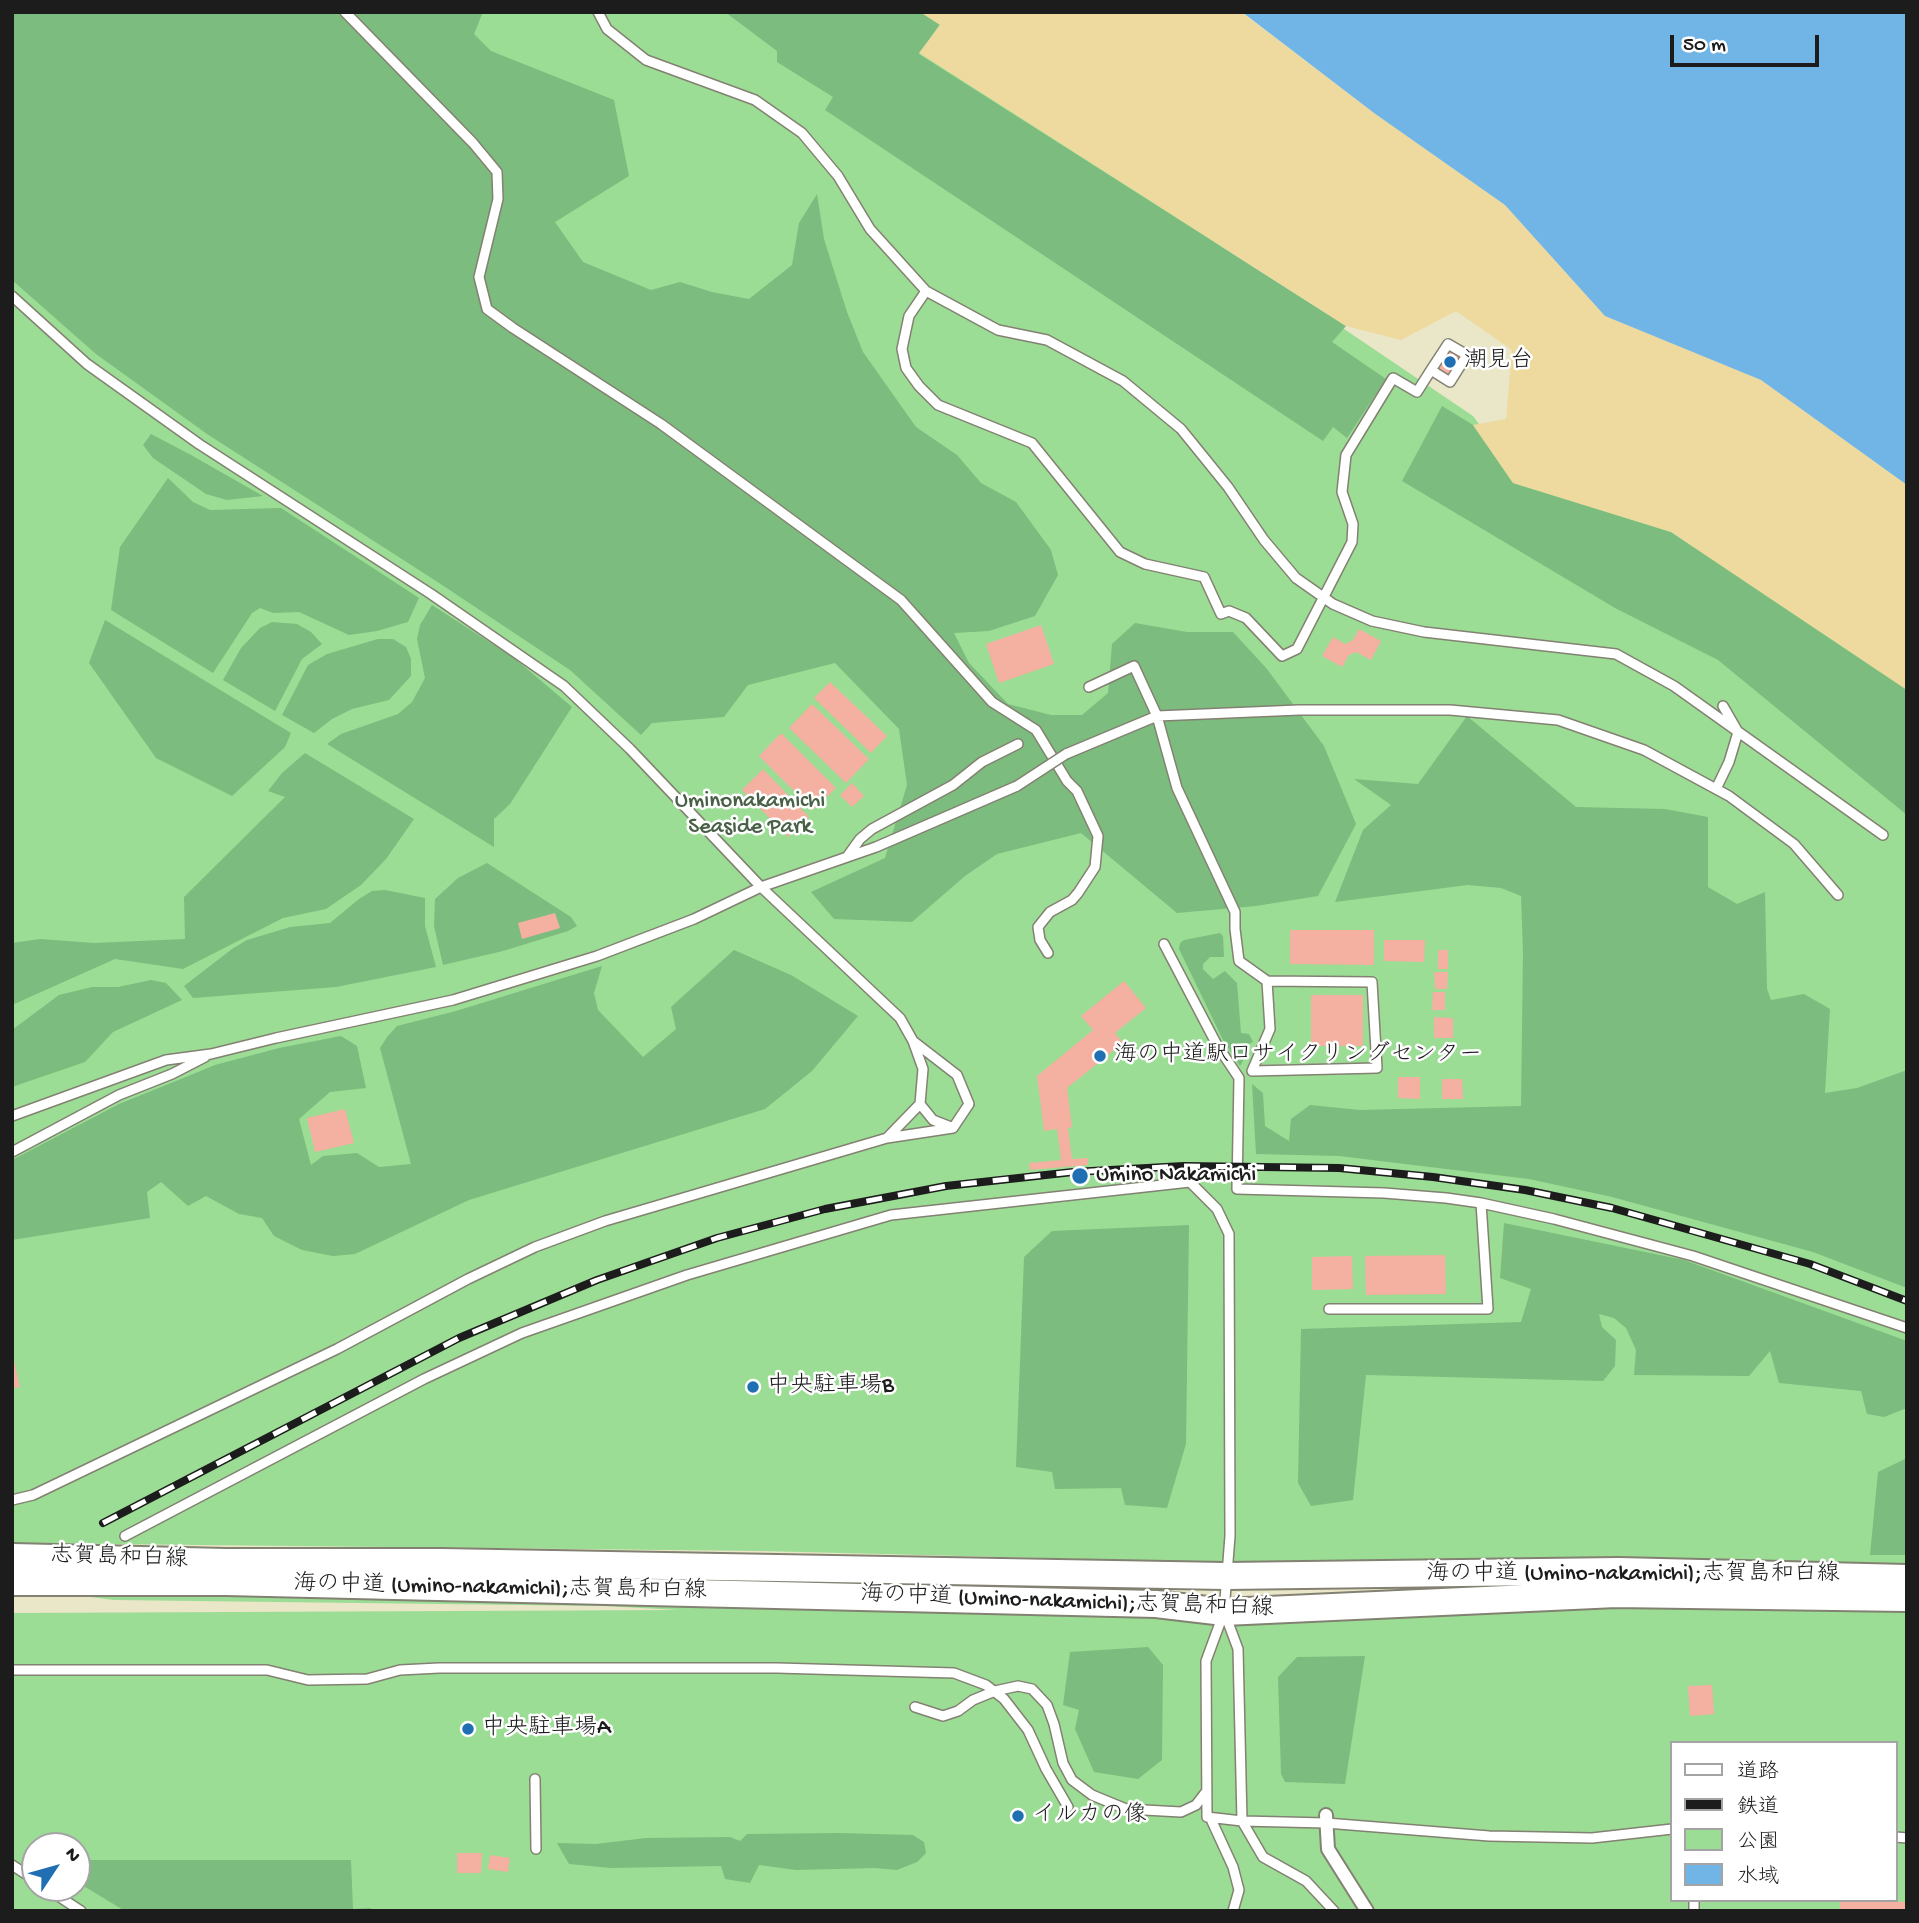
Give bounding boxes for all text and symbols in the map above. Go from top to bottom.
scale bar [1674,21,1823,65]
text: 50 m [1683,34,1726,59]
place label: 潮見台 [1464,348,1533,376]
marker: 潮見台 [1442,354,1458,370]
park label: Uminonakamichi Seaside Park [675,788,825,842]
place label: 海の中道駅口サイクリングセンター [1114,1042,1482,1070]
marker: 海の中道駅口サイクリングセンター [1092,1048,1108,1064]
place label: Umino Nakamichi [1096,1162,1256,1190]
marker: Umino Nakamichi [1070,1166,1090,1186]
place label: 中央駐車場B [767,1373,894,1401]
marker: 中央駐車場B [745,1379,761,1395]
street label: 志賀島和白線 [50,1543,188,1575]
street label: 海の中道 (Umino-nakamichi);志賀島和白線 [1426,1561,1840,1589]
street label: 海の中道 (Umino-nakamichi);志賀島和白線 [293,1572,707,1606]
street label: 海の中道 (Umino-nakamichi);志賀島和白線 [860,1582,1274,1624]
place label: 中央駐車場A [482,1715,611,1743]
marker: 中央駐車場A [460,1721,476,1737]
legend [1671,1741,1898,1902]
text: 道路 [1737,1761,1779,1786]
text: 鉄道 [1737,1796,1779,1821]
place label: イルカの像 [1032,1802,1147,1830]
marker: イルカの像 [1010,1808,1026,1824]
text: 公園 [1737,1831,1779,1856]
north arrow [21,1832,91,1902]
text: N [59,1844,85,1867]
text: 水域 [1737,1866,1779,1891]

